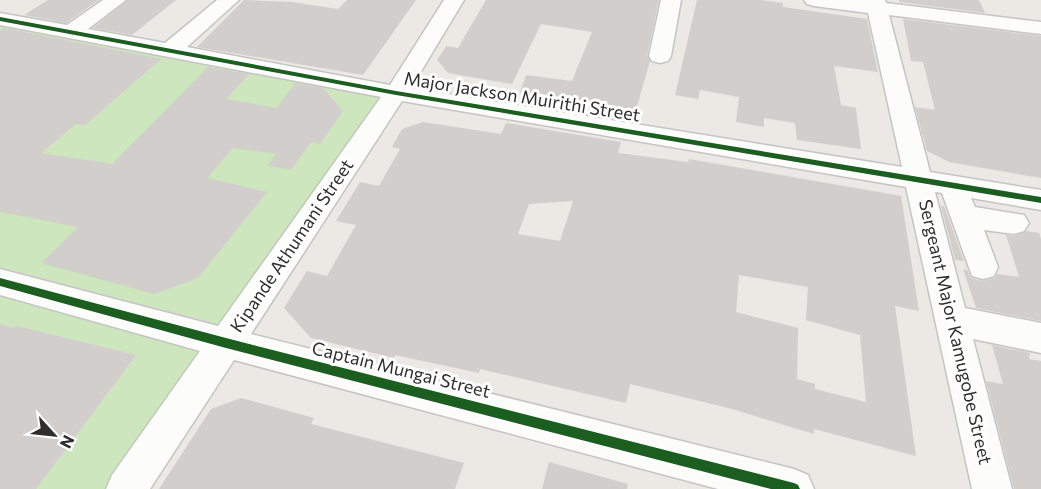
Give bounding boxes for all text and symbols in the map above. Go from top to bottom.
street label: Major Jackson Muirithi Street [403,66,642,126]
street label: Kipande Athumani Street [225,155,357,336]
street label: Sergeant Major Kamugobe Street [915,197,997,466]
street label: Captain Mungai Street [310,336,493,402]
north arrow [24,405,84,465]
text: N [57,432,79,452]

